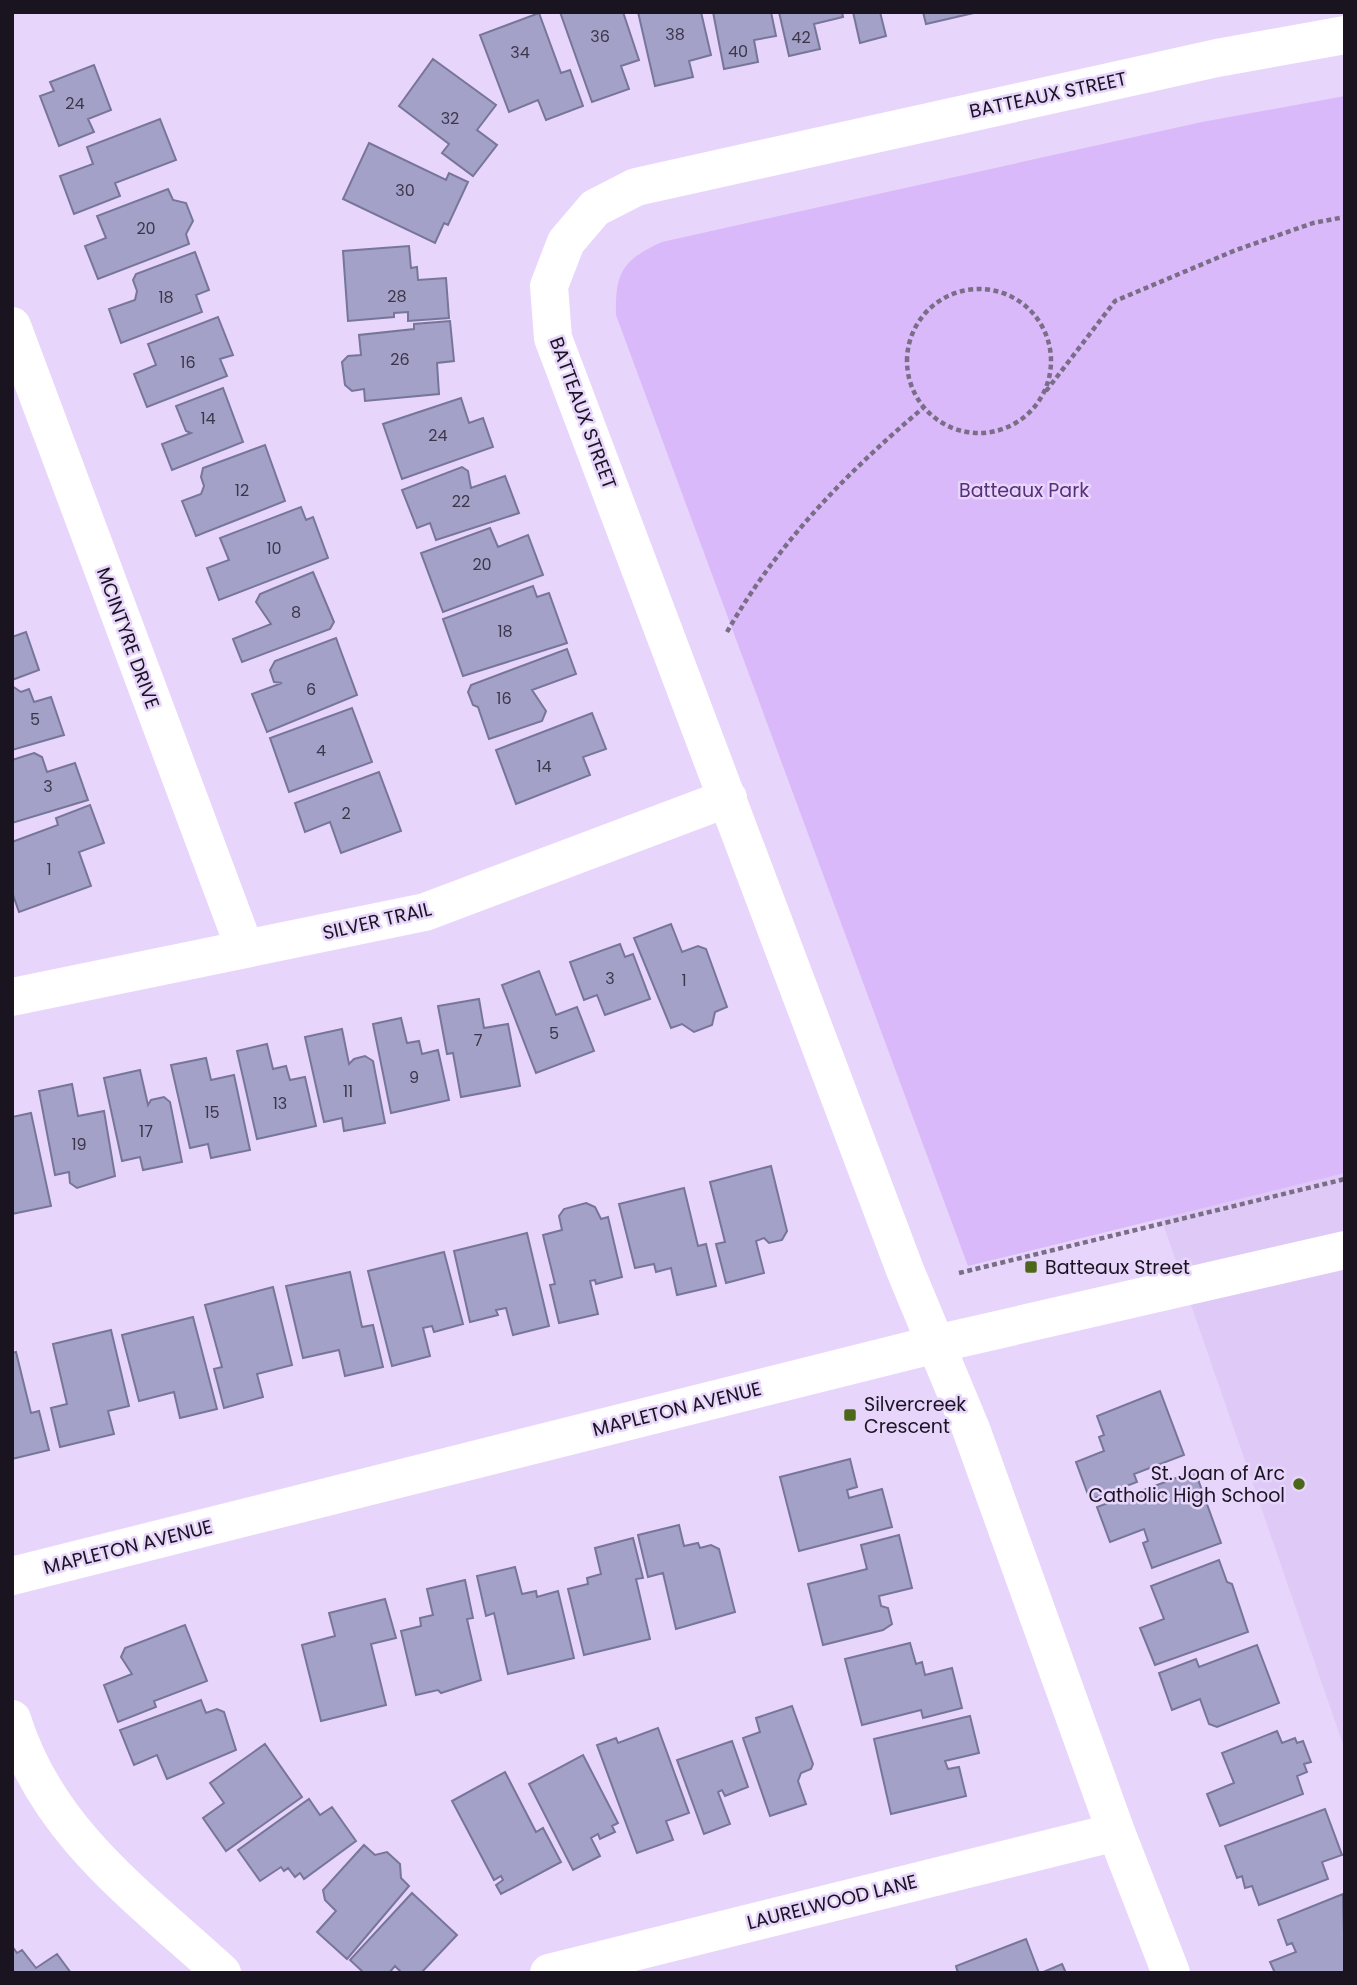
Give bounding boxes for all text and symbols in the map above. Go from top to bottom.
house number: 38 [665,23,685,46]
house number: 36 [590,25,610,48]
house number: 42 [791,26,811,49]
house number: 40 [728,40,748,63]
house number: 34 [510,41,530,64]
street label: BATTEAUX STREET [967,65,1129,125]
house number: 24 [65,92,85,115]
house number: 32 [441,107,459,130]
house number: 30 [395,179,415,202]
house number: 20 [136,217,156,240]
house number: 28 [387,285,407,308]
house number: 18 [158,286,174,309]
street label: BATTEAUX STREET [543,333,623,493]
house number: 26 [390,348,410,371]
house number: 16 [180,351,196,374]
house number: 14 [200,407,216,430]
house number: 24 [428,424,448,447]
park label: Batteaux Park [959,477,1089,504]
house number: 12 [235,479,249,502]
house number: 22 [452,490,470,513]
house number: 10 [266,537,282,560]
house number: 20 [472,553,492,576]
street label: MCINTYRE DRIVE [90,563,166,713]
house number: 8 [291,601,301,624]
house number: 18 [497,620,513,643]
house number: 6 [306,678,316,701]
house number: 16 [496,687,512,710]
house number: 5 [30,708,40,731]
house number: 4 [316,739,326,762]
house number: 14 [536,755,552,778]
house number: 3 [43,775,53,798]
house number: 2 [341,802,351,825]
house number: 1 [46,858,52,881]
street label: SILVER TRAIL [320,895,434,947]
house number: 3 [605,967,615,990]
house number: 1 [681,969,687,992]
house number: 5 [549,1022,559,1045]
house number: 7 [474,1029,483,1052]
house number: 9 [409,1066,419,1089]
house number: 11 [343,1080,353,1103]
house number: 13 [273,1092,287,1115]
house number: 15 [204,1101,220,1124]
house number: 17 [139,1120,153,1143]
house number: 19 [71,1133,87,1156]
place label: Batteaux Street [1045,1254,1190,1281]
marker: Batteaux Street [1023,1259,1039,1275]
street label: MAPLETON AVENUE [590,1375,764,1443]
place label: Silvercreek Crescent [864,1391,966,1440]
marker: Silvercreek Crescent [842,1407,858,1423]
place label: St. Joan of Arc Catholic High School [1089,1460,1285,1509]
marker: St. Joan of Arc Catholic High School [1291,1476,1307,1492]
street label: MAPLETON AVENUE [41,1513,215,1581]
street label: LAURELWOOD LANE [744,1868,920,1936]

